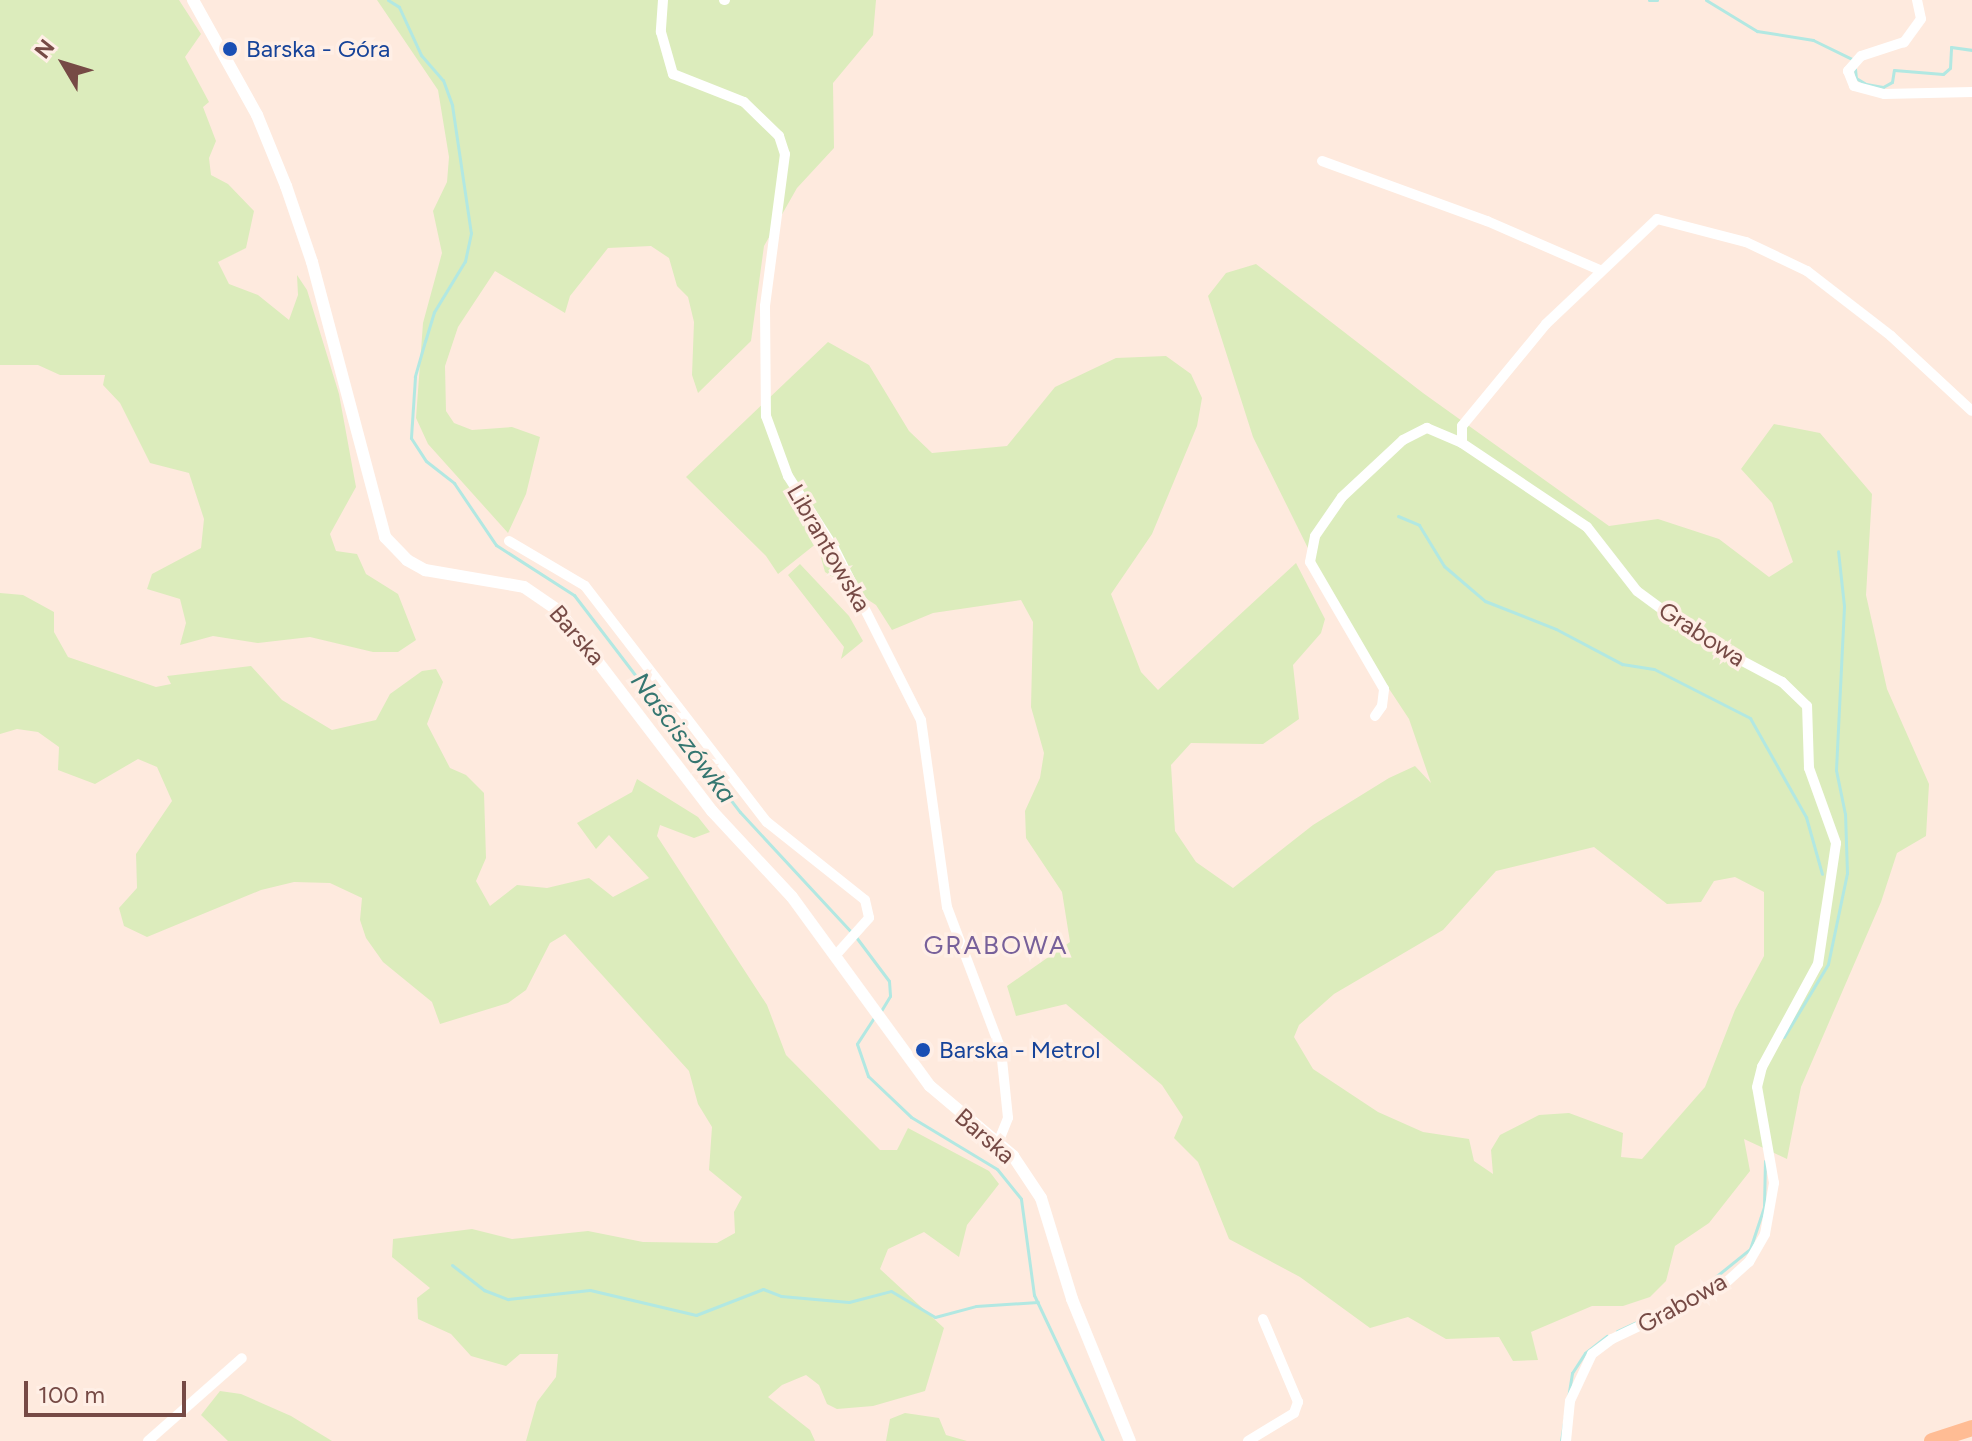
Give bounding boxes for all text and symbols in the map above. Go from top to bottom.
north arrow [24,24,104,104]
text: N [29,34,61,64]
place label: Barska - Góra [246,35,390,63]
marker: Barska - Góra [221,40,239,58]
street label: Librantowska [781,479,877,617]
street label: Grabowa [1653,595,1751,673]
street label: Barska [543,599,611,671]
water label: Naściszówka [624,666,742,810]
district label: GRABOWA [923,930,1069,962]
place label: Barska - Metrol [939,1036,1100,1064]
marker: Barska - Metrol [914,1041,932,1059]
street label: Barska [949,1102,1021,1170]
street label: Grabowa [1633,1267,1731,1339]
scale bar [28,1365,190,1415]
text: 100 m [38,1380,105,1409]

